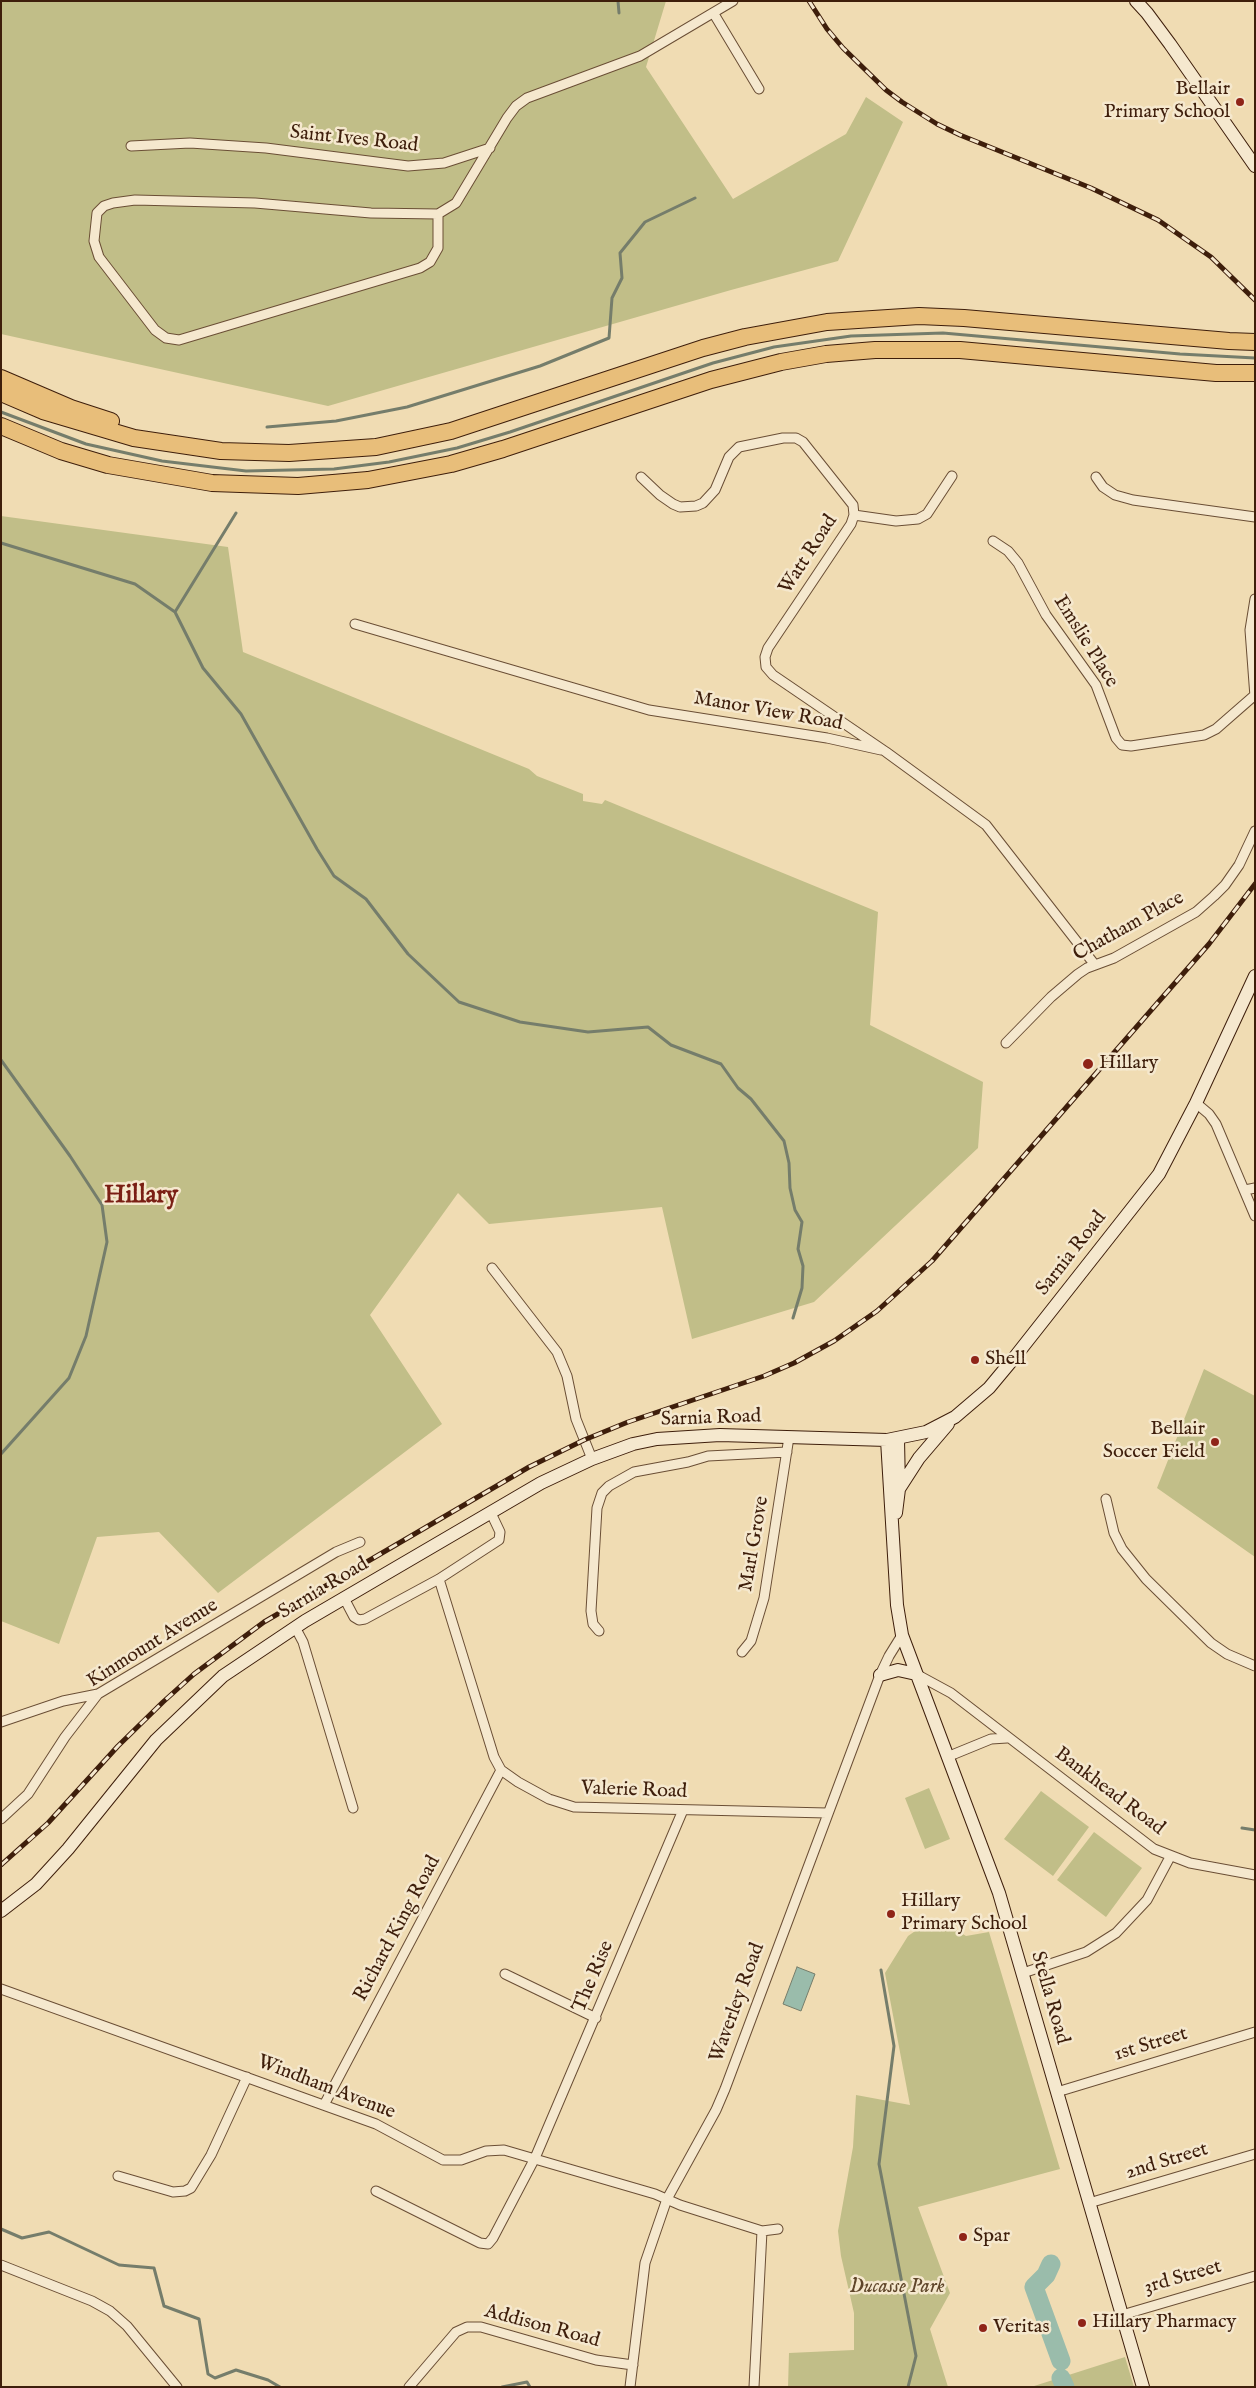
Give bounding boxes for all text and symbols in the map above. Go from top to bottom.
place label: Bellair Primary School [1104,78,1230,125]
marker: Bellair Primary School [1234,96,1246,108]
street label: Saint Ives Road [289,121,419,159]
street label: Watt Road [774,511,844,599]
street label: Emslie Place [1047,592,1123,692]
street label: Manor View Road [692,687,844,737]
street label: Chatham Place [1069,887,1189,967]
place label: Hillary [1099,1052,1158,1076]
marker: Hillary [1081,1057,1095,1071]
district label: Hillary [104,1182,178,1212]
street label: Sarnia Road [1032,1207,1112,1301]
place label: Shell [985,1348,1026,1372]
marker: Shell [969,1354,981,1366]
street label: Sarnia Road [660,1405,762,1433]
place label: Bellair Soccer Field [1103,1418,1205,1465]
marker: Bellair Soccer Field [1209,1436,1221,1448]
street label: Marl Grove [735,1494,775,1594]
street label: Sarnia Road [275,1553,373,1625]
street label: Kinmount Avenue [83,1594,223,1694]
street label: Bankhead Road [1049,1743,1169,1841]
street label: Valerie Road [580,1777,688,1805]
street label: Richard King Road [349,1852,447,2006]
place label: Hillary Primary School [901,1890,1027,1937]
marker: Hillary Primary School [885,1908,897,1920]
street label: The Rise [568,1938,620,2016]
street label: Waverley Road [705,1940,771,2066]
street label: Stella Road [1024,1949,1074,2047]
street label: 1st Street [1111,2023,1191,2067]
street label: Windham Avenue [254,2051,398,2125]
street label: 2nd Street [1123,2138,1211,2186]
place label: Spar [973,2225,1010,2249]
marker: Spar [957,2231,969,2243]
street label: 3rd Street [1141,2256,1225,2300]
park label: Ducasse Park [850,2276,944,2300]
street label: Addison Road [482,2300,602,2354]
place label: Hillary Pharmacy [1092,2311,1236,2335]
place label: Veritas [993,2316,1049,2340]
marker: Hillary Pharmacy [1076,2317,1088,2329]
marker: Veritas [977,2322,989,2334]

